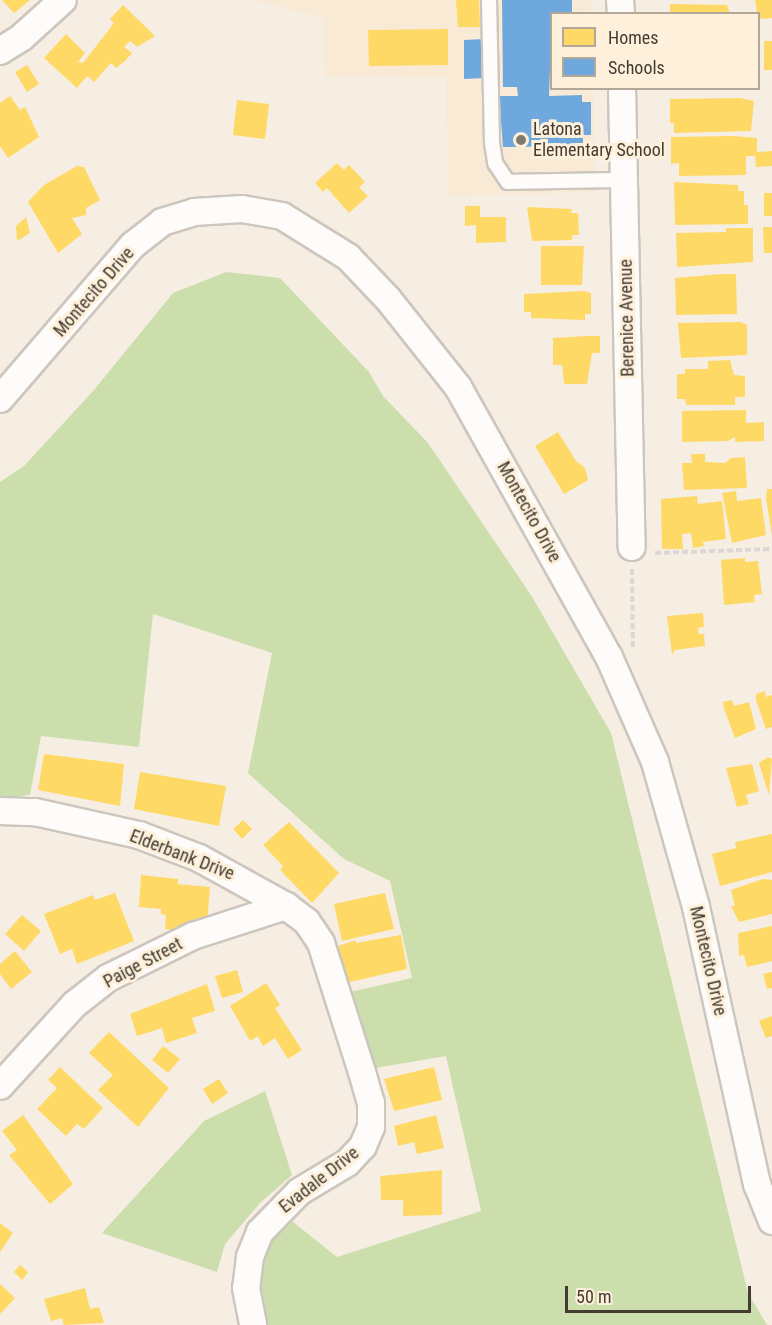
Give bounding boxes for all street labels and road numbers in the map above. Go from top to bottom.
street label: Montecito Drive [49,243,139,341]
street label: Berenice Avenue [615,259,639,377]
street label: Montecito Drive [492,458,566,566]
street label: Elderbank Drive [127,825,237,885]
street label: Montecito Drive [685,904,731,1018]
street label: Paige Street [100,933,186,993]
street label: Evadale Drive [275,1142,363,1218]

